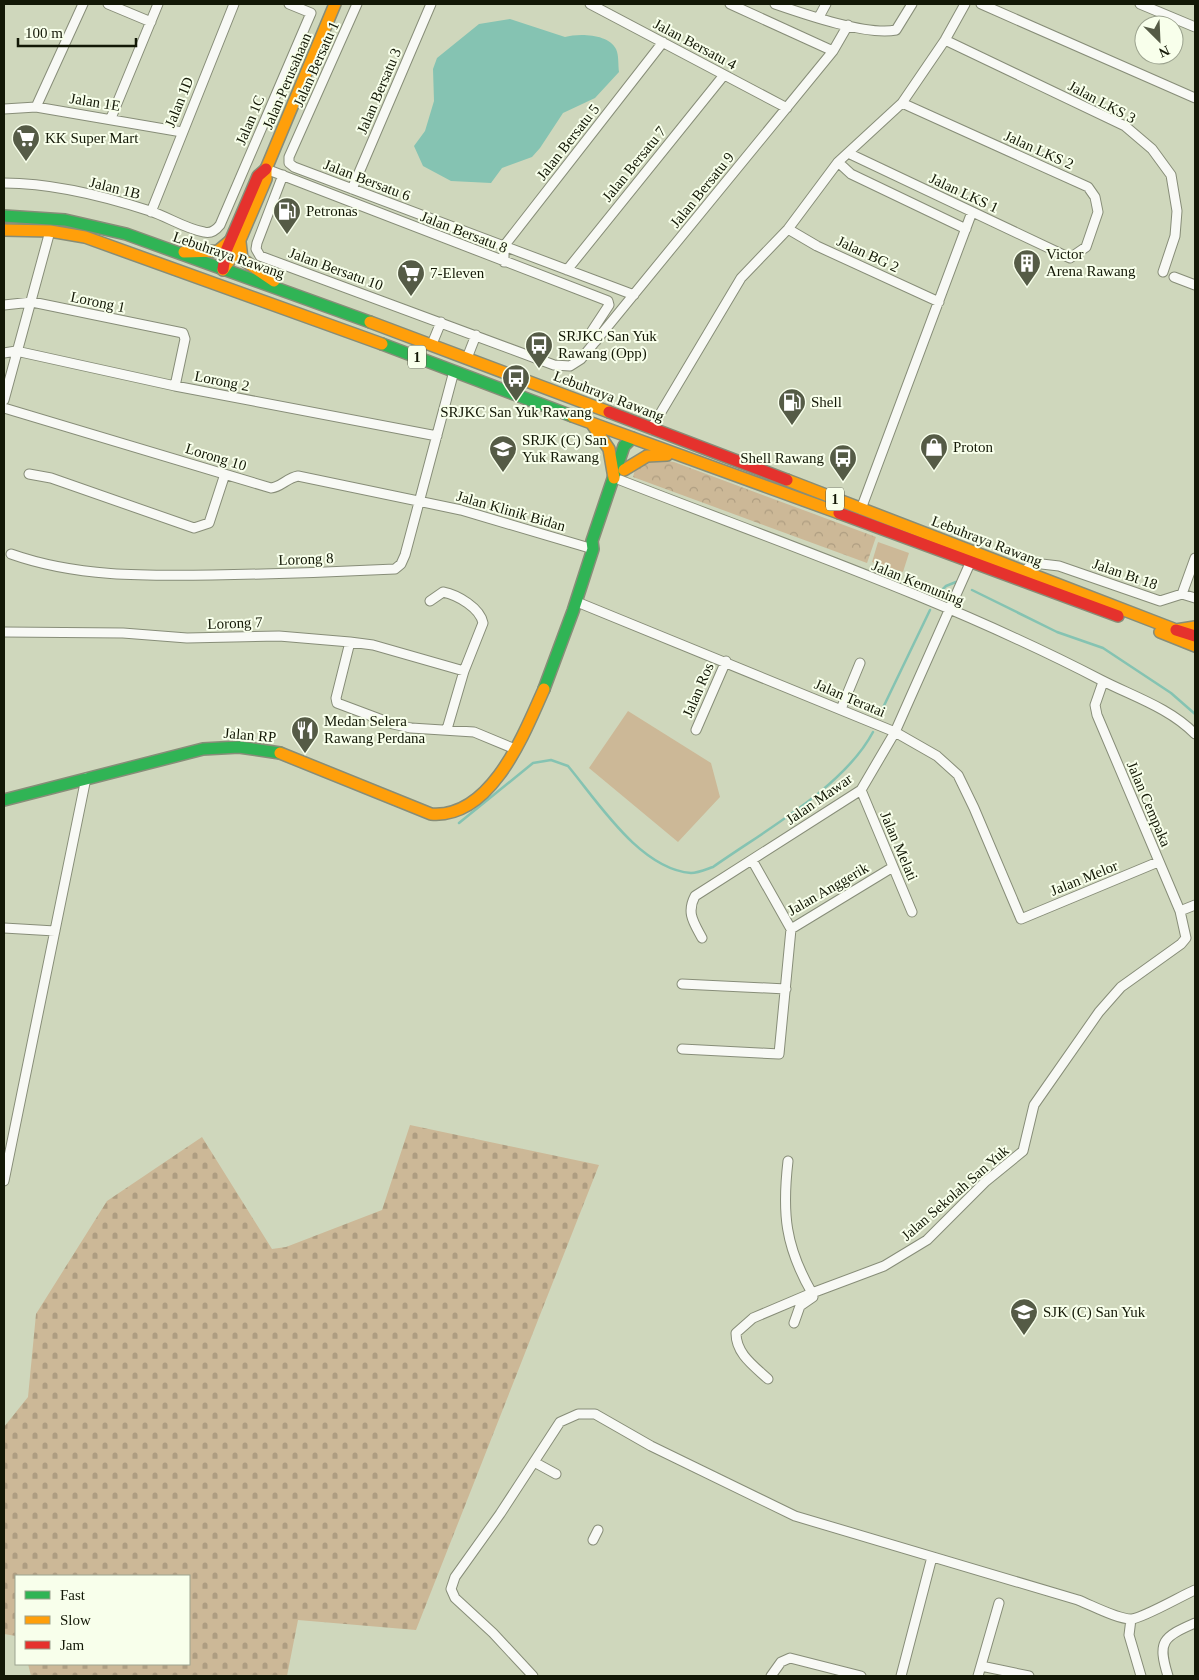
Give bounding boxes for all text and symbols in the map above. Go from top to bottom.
scale bar [18,15,135,47]
street label: Jalan Bersatu 4 [651,15,740,73]
north arrow [1134,15,1184,65]
street label: Jalan Bersatu 1 [290,19,342,109]
text: 100 m [25,25,63,41]
street label: Jalan Perusahaan [260,30,315,131]
text: N [1156,43,1172,60]
street label: Jalan Bersatu 3 [354,46,404,136]
street label: Jalan 1D [162,74,196,130]
street label: Jalan LKS 3 [1065,78,1139,126]
street label: Jalan 1E [68,90,122,114]
street label: Jalan 1C [232,93,268,147]
street label: Jalan Bersatu 5 [533,101,603,183]
supermarket icon: KK Super Mart [11,123,41,162]
street label: Jalan Bersatu 7 [599,123,669,205]
street label: Jalan LKS 2 [1002,128,1076,172]
place label: KK Super Mart [45,130,139,146]
street label: Jalan Bersatu 9 [667,149,737,231]
street label: Jalan Bersatu 6 [321,156,413,204]
street label: Jalan LKS 1 [927,170,1001,216]
street label: Jalan 1B [88,174,142,202]
fuel station icon: Petronas [272,196,302,235]
place label: Petronas [306,203,358,219]
street label: Jalan Bersatu 8 [418,208,510,256]
street label: Lebuhraya Rawang [171,228,287,282]
street label: Jalan BG 2 [834,233,902,275]
street label: Jalan Bersatu 10 [287,245,385,293]
place label: Victor Arena Rawang [1046,246,1136,279]
building icon: Victor Arena Rawang [1012,248,1042,287]
supermarket icon: 7-Eleven [396,258,426,297]
place label: 7-Eleven [430,265,485,281]
street label: Lorong 1 [69,288,127,316]
place label: SRJKC San Yuk Rawang (Opp) [558,328,657,362]
bus stop icon: SRJKC San Yuk Rawang (Opp) [524,330,554,369]
road number: 1 [408,346,426,368]
bus stop icon: SRJKC San Yuk Rawang [501,363,531,402]
street label: Lorong 2 [193,368,251,394]
street label: Lebuhraya Rawang [551,368,667,425]
fuel station icon: Shell [777,387,807,426]
place label: Shell [811,394,842,410]
place label: SRJKC San Yuk Rawang [440,404,592,420]
place label: SRJK (C) San Yuk Rawang [522,432,608,465]
shop icon: Proton [919,432,949,471]
school or university icon: SRJK (C) San Yuk Rawang [488,434,518,473]
place label: Proton [953,439,994,455]
street label: Lorong 10 [184,440,248,474]
bus stop icon: Shell Rawang [828,443,858,482]
place label: Shell Rawang [740,450,824,466]
street label: Jalan Klinik Bidan [455,488,568,534]
road number: 1 [826,488,844,510]
street label: Lebuhraya Rawang [929,513,1045,570]
street label: Lorong 8 [278,550,334,568]
street label: Jalan Bt 18 [1090,555,1160,593]
street label: Jalan Kemuning [870,557,967,609]
street label: Lorong 7 [207,614,263,632]
street label: Jalan Ros [679,660,717,720]
street label: Jalan Teratai [812,676,888,720]
place label: Medan Selera Rawang Perdana [324,713,426,746]
restaurant icon: Medan Selera Rawang Perdana [290,715,320,754]
street label: Jalan RP [223,725,277,745]
street label: Jalan Cempaka [1124,759,1174,849]
street label: Jalan Mawar [783,770,855,828]
street label: Jalan Melati [877,809,921,883]
street label: Jalan Melor [1048,857,1120,899]
street label: Jalan Anggerik [785,859,872,919]
street label: Jalan Sekolah San Yuk [898,1142,1012,1244]
school or university icon: SJK (C) San Yuk [1009,1297,1039,1336]
place label: SJK (C) San Yuk [1043,1304,1146,1321]
legend [15,1575,190,1665]
text: Fast [60,1587,86,1603]
text: Slow [60,1612,91,1628]
text: Jam [60,1637,84,1653]

